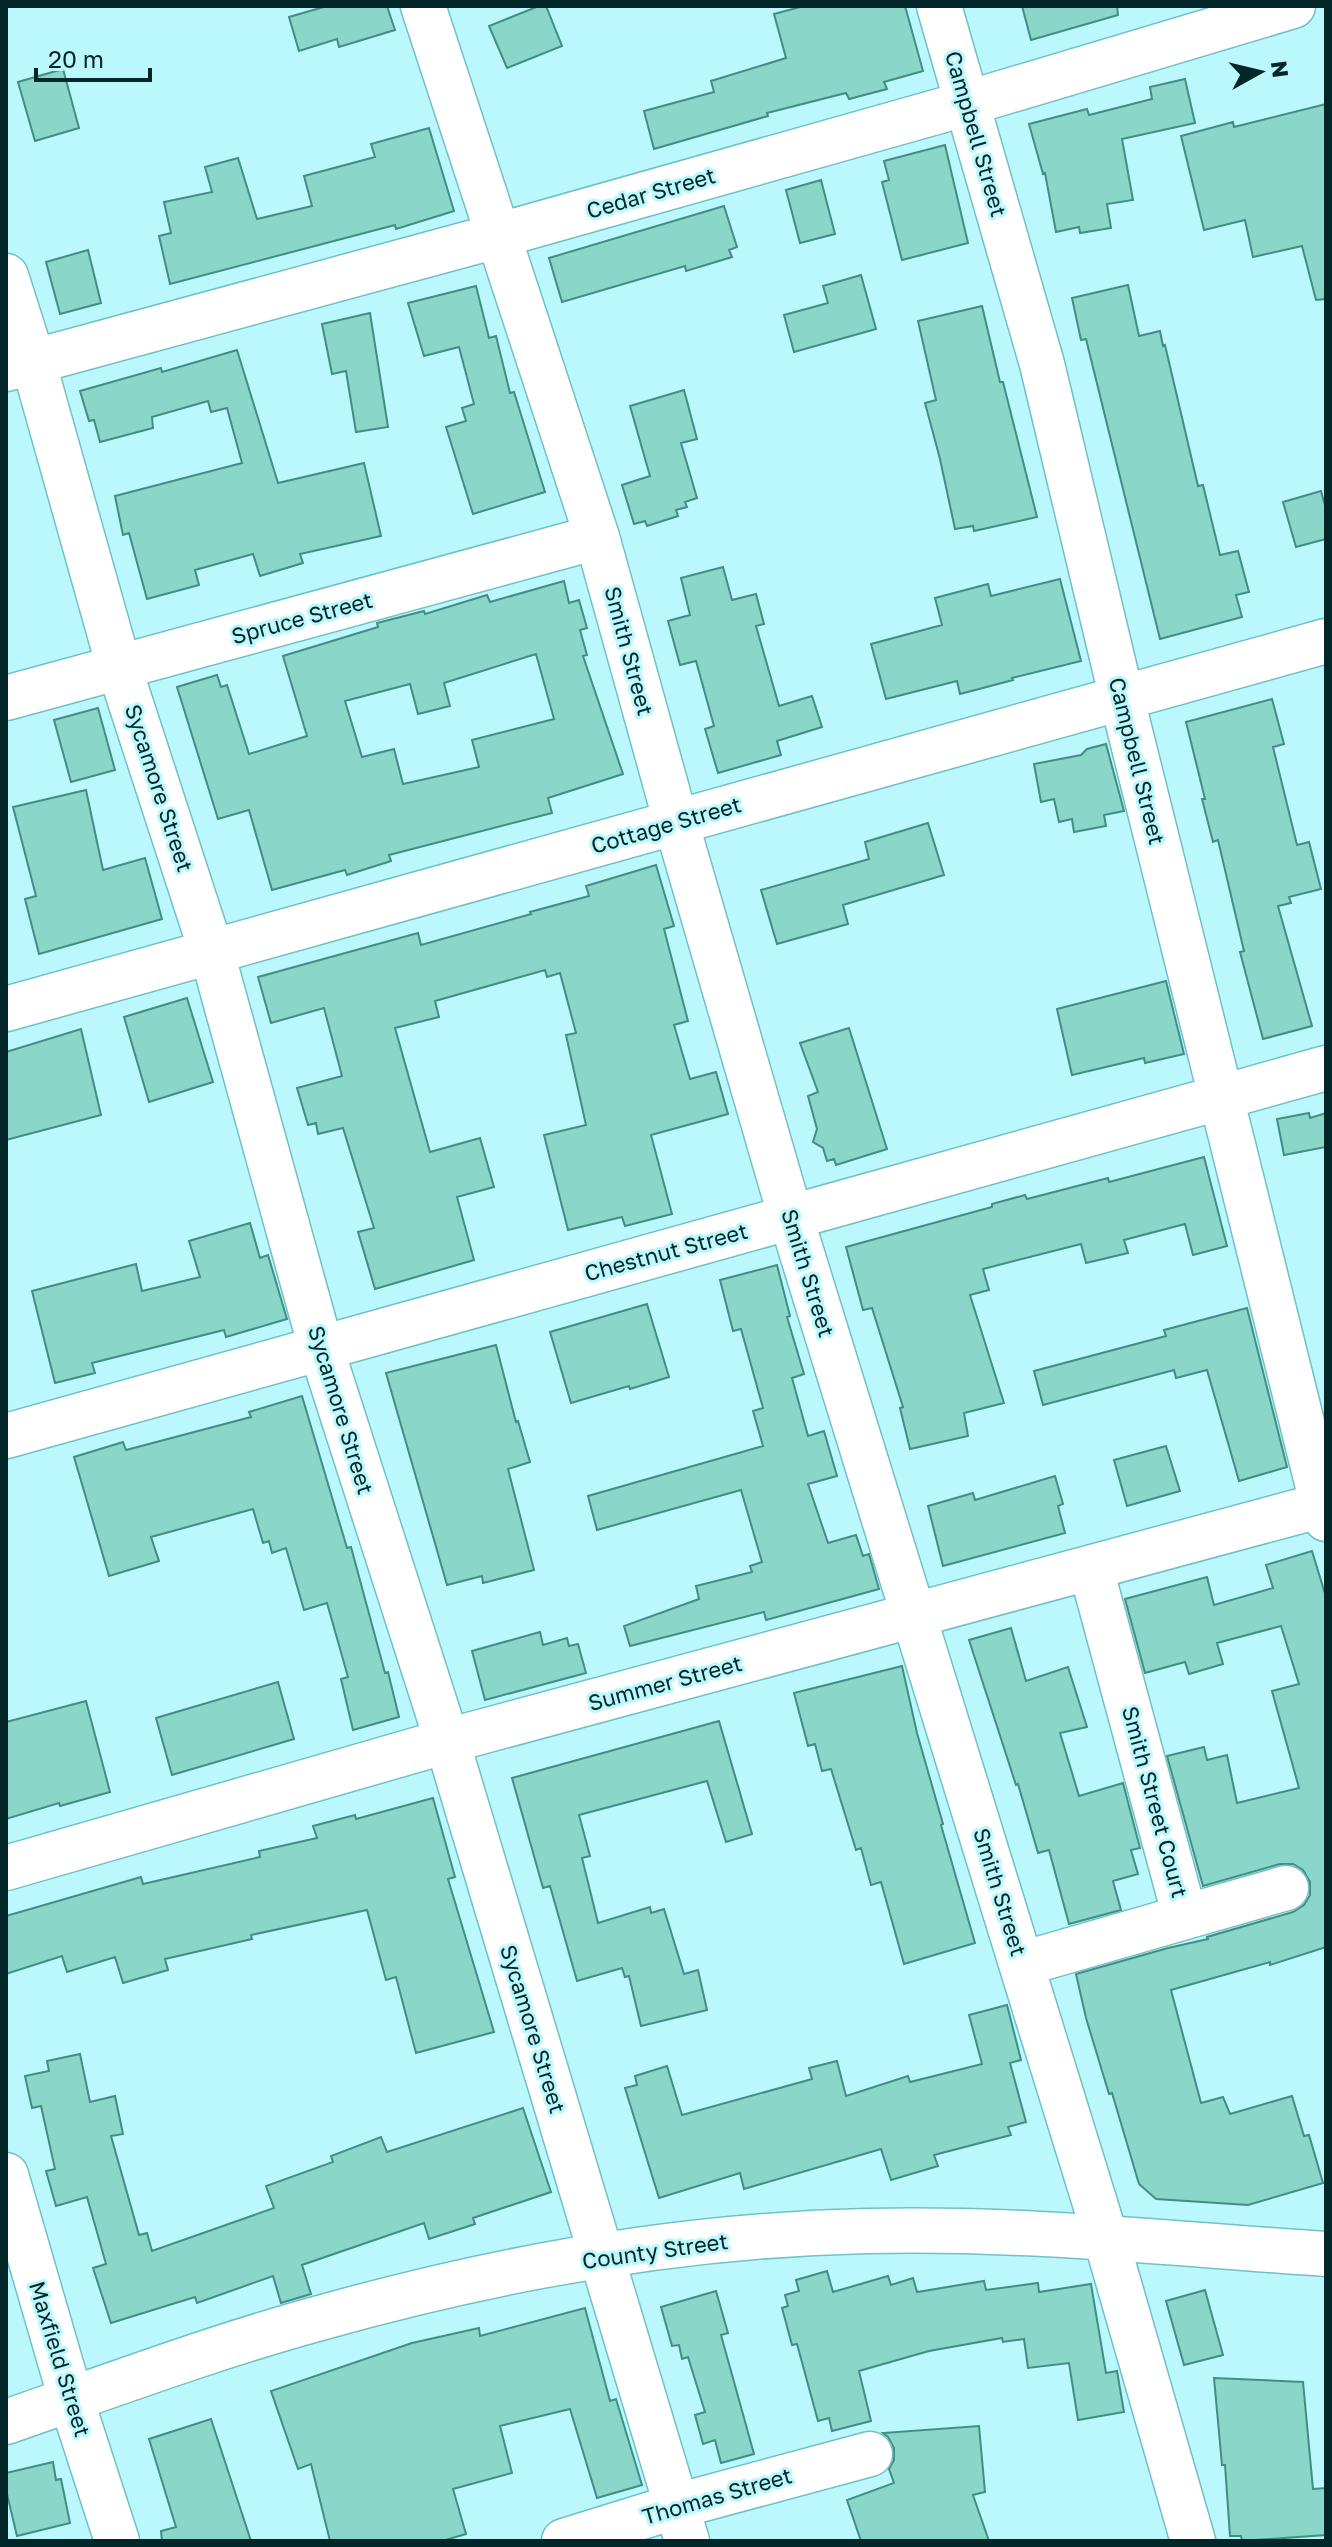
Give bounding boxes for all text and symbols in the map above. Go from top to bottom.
scale bar [36,32,150,82]
north arrow [1220,32,1300,112]
text: 20 m [48,44,104,73]
street label: Campbell Street [940,48,1013,220]
text: N [1266,59,1295,79]
street label: Cedar Street [583,161,718,224]
street label: Smith Street [599,583,660,718]
street label: Spruce Street [228,586,375,649]
street label: Campbell Street [1104,674,1171,847]
street label: Sycamore Street [120,701,199,875]
street label: Cottage Street [588,790,744,859]
street label: Smith Street [776,1206,841,1340]
street label: Chestnut Street [581,1217,750,1286]
street label: Sycamore Street [303,1322,380,1497]
street label: Summer Street [585,1649,745,1716]
street label: Smith Street Court [1117,1703,1194,1901]
street label: Smith Street [968,1825,1033,1959]
street label: Sycamore Street [495,1941,572,2116]
street label: County Street [580,2227,730,2274]
street label: Maxfield Street [24,2278,97,2440]
street label: Thomas Street [639,2461,795,2530]

